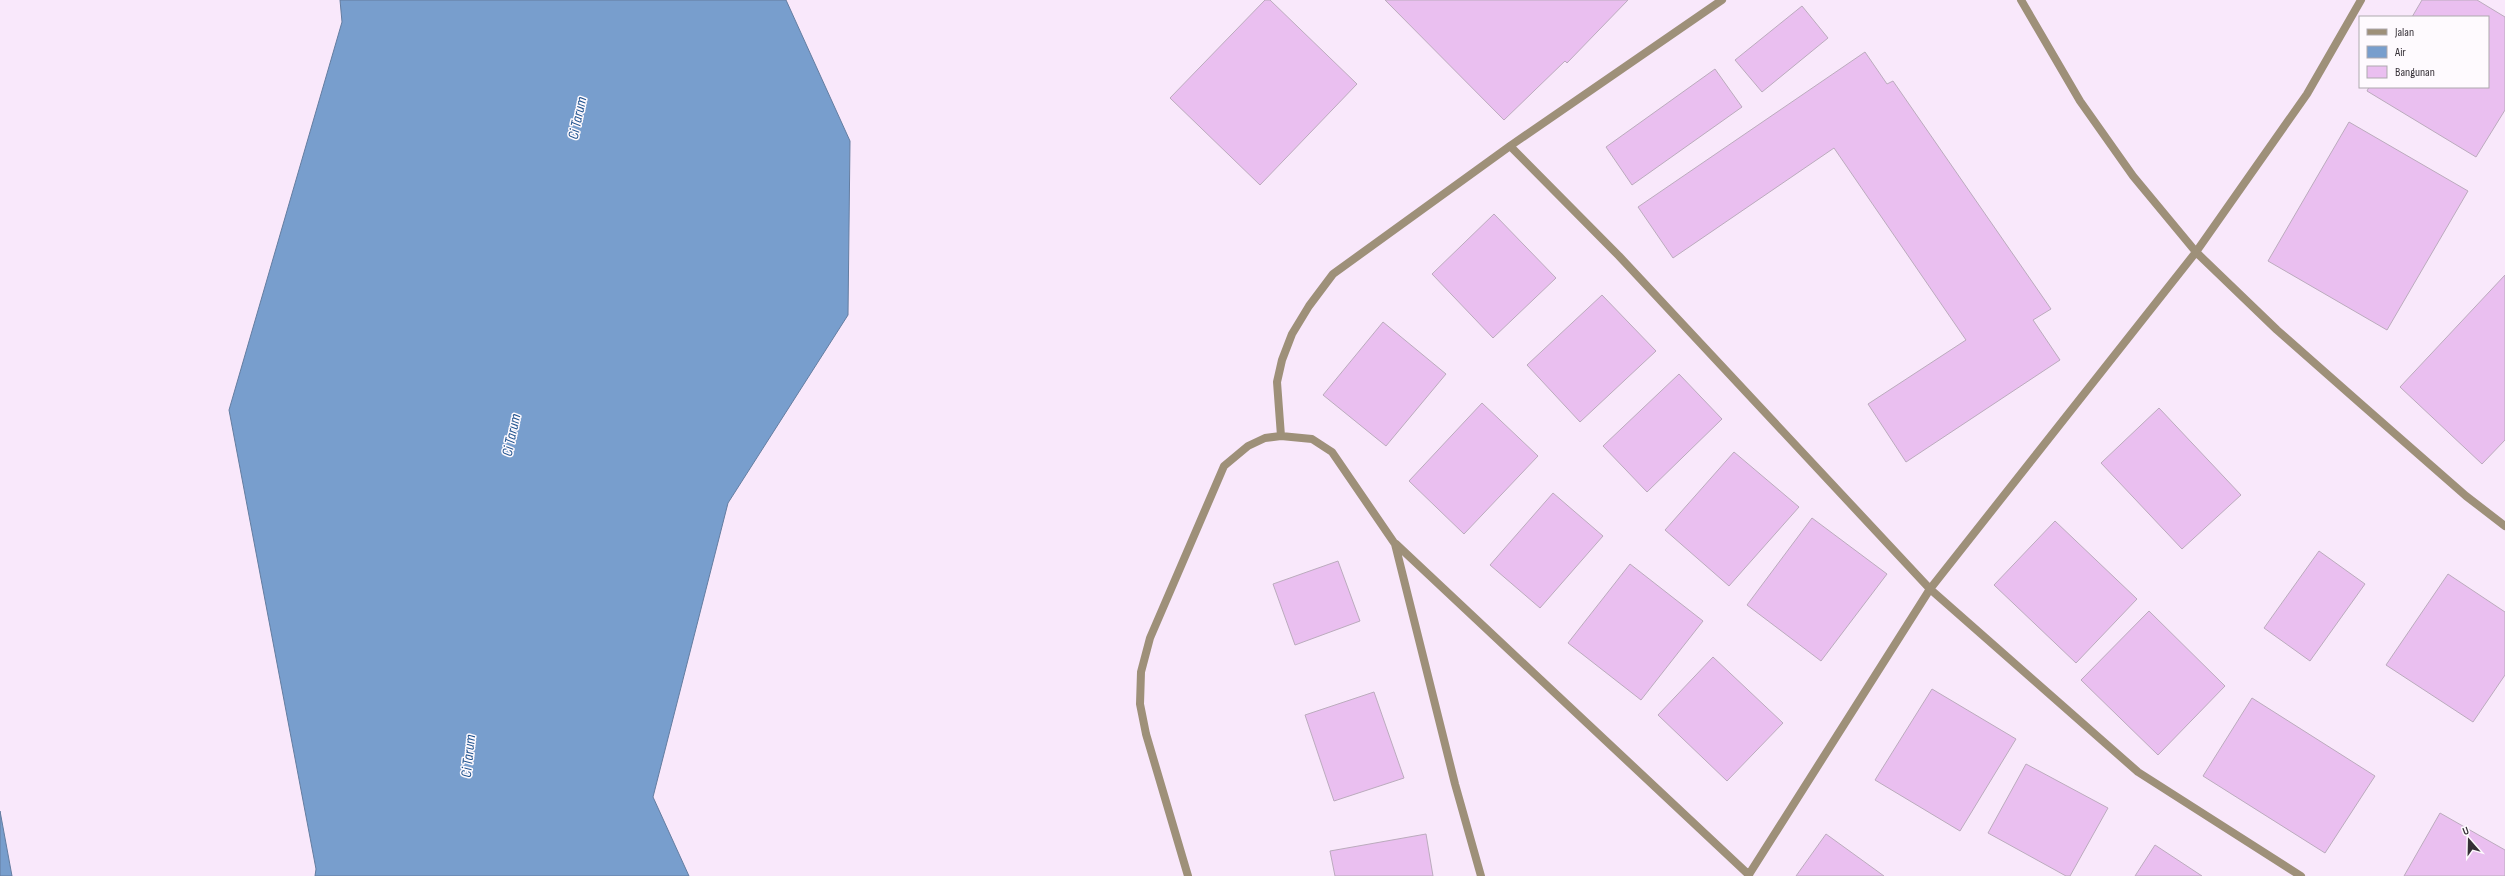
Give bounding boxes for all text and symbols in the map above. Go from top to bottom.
legend [2359,16,2489,88]
text: Jalan [2394,25,2414,40]
text: Air [2394,45,2406,60]
text: Bangunan [2395,65,2435,80]
water label: Ci Tarum [564,95,591,141]
water label: Ci Tarum [498,412,525,458]
water label: Ci Tarum [457,733,480,778]
north arrow [2449,820,2489,860]
text: U [2461,824,2471,838]

